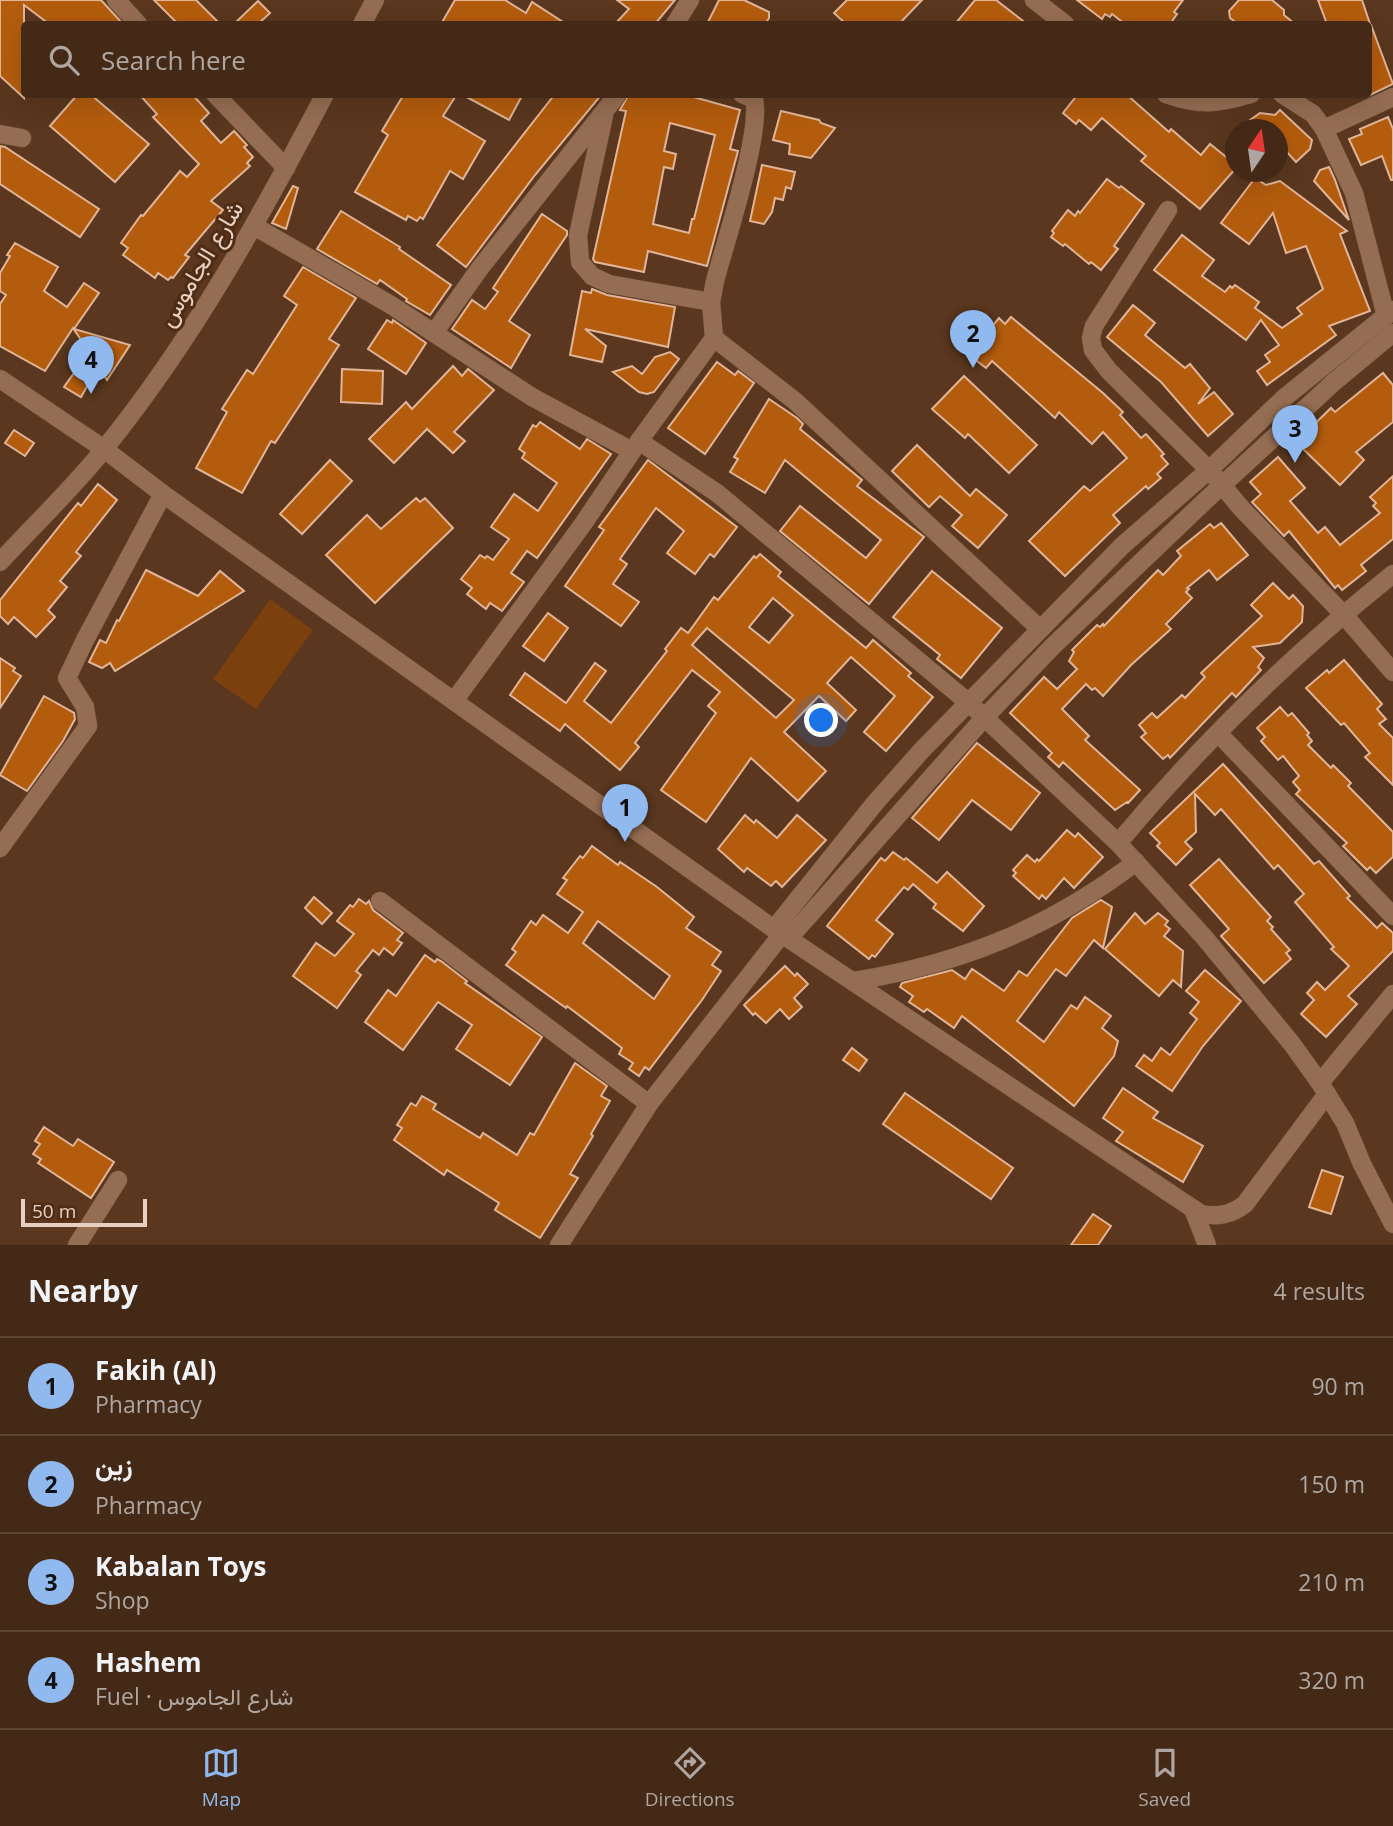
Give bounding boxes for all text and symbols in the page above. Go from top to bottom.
search box [21,21,1372,98]
icon: search [45,41,83,79]
text: Search here [101,42,246,78]
north arrow [1225,119,1288,182]
street label: شارع الجاموس [149,194,251,333]
pin: 2 [950,310,996,368]
pin: 4 [68,336,114,394]
pin: 3 [1272,405,1318,463]
your location [804,703,838,737]
pin: 1 [602,784,648,842]
scale bar [21,1196,147,1228]
text: 50 m [32,1198,76,1224]
text: Nearby [28,1270,138,1311]
text: 4 results [1274,1275,1365,1307]
text: Fakih (Al) [95,1352,216,1388]
text: 1 [44,1370,58,1402]
text: 90 m [1311,1370,1365,1402]
text: Pharmacy [95,1388,202,1420]
text: زين [95,1447,133,1483]
text: 2 [44,1468,58,1500]
text: 150 m [1298,1468,1365,1500]
text: Pharmacy [95,1489,202,1521]
text: Kabalan Toys [95,1548,266,1584]
text: 3 [44,1566,58,1598]
text: 210 m [1298,1566,1365,1598]
text: Shop [95,1584,150,1616]
text: Hashem [95,1644,202,1680]
text: 4 [44,1664,58,1696]
text: 320 m [1298,1664,1365,1696]
text: Fuel · شارع الجاموس [95,1680,293,1712]
tab: Map [202,1744,241,1812]
tab: Directions [645,1744,735,1812]
tab: Saved [1138,1744,1191,1812]

